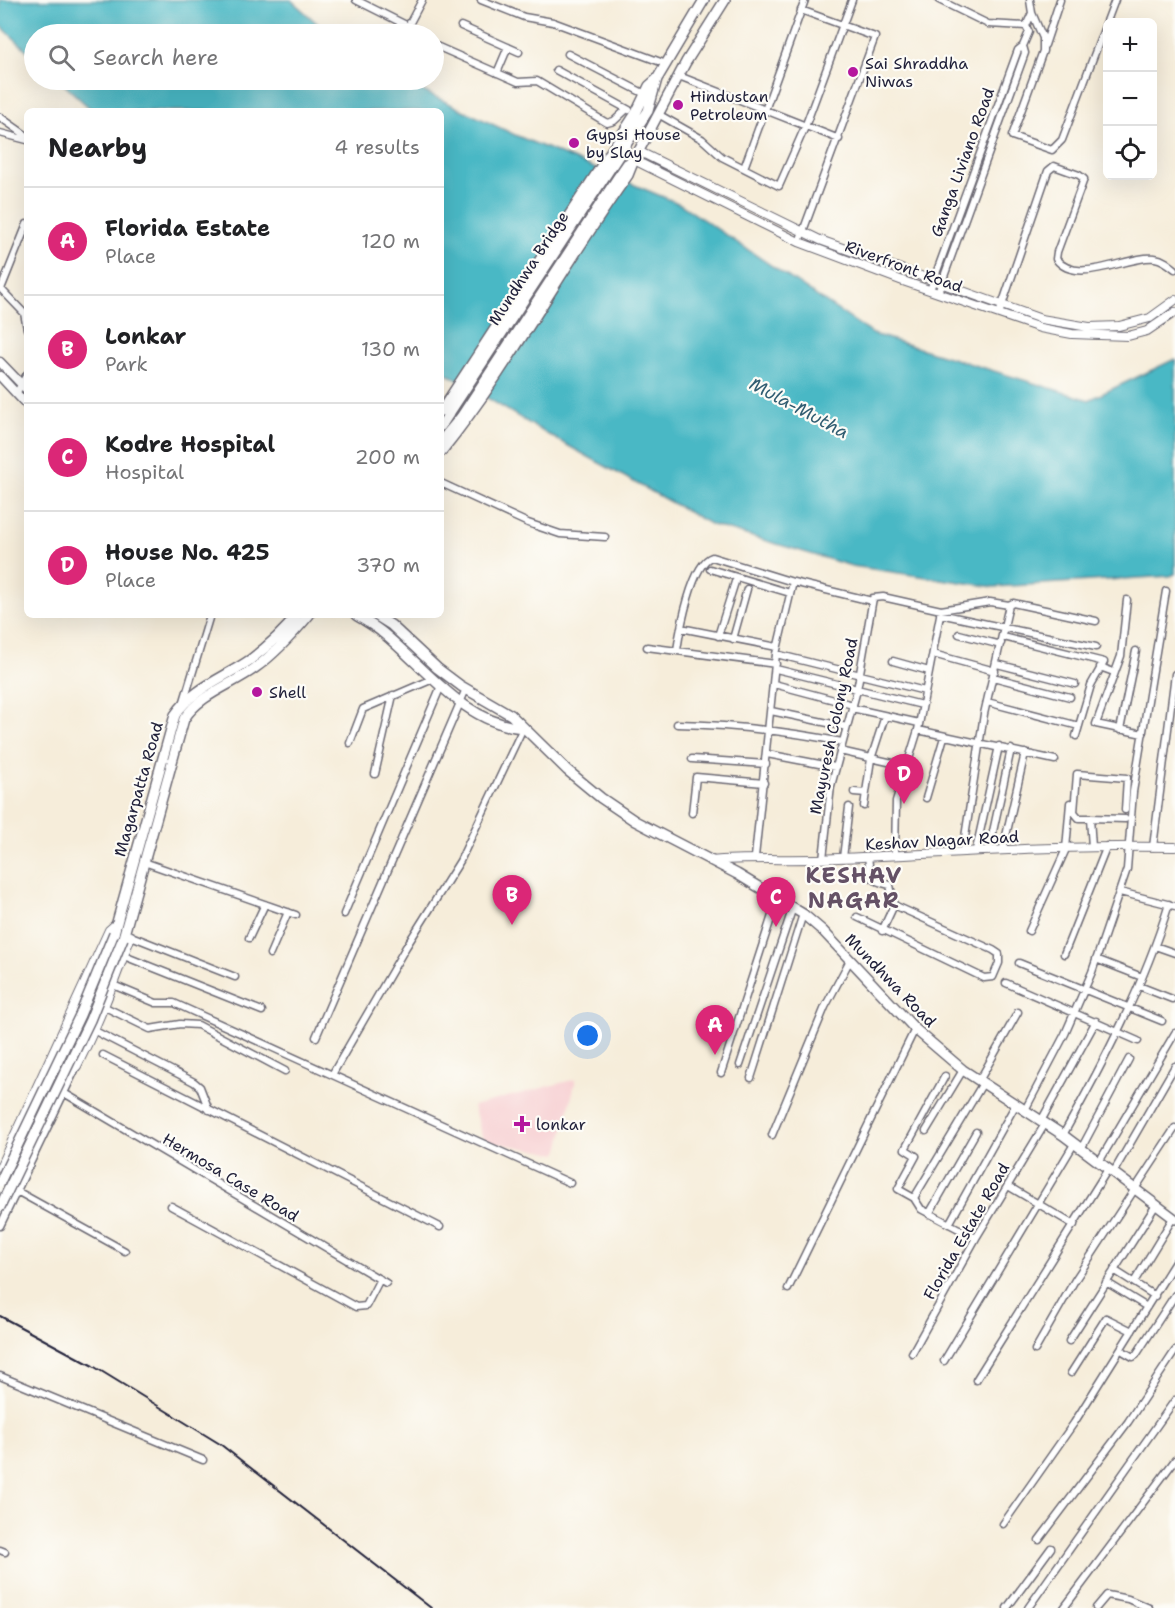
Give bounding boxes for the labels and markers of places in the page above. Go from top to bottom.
place label: Sai Shraddha Niwas [865,53,968,92]
marker: Sai Shraddha Niwas [846,65,860,79]
place label: Hindustan Petroleum [690,86,769,125]
marker: Hindustan Petroleum [671,98,685,112]
place label: Gypsi House by Slay [586,124,681,163]
marker: Gypsi House by Slay [567,136,581,150]
place label: Shell [269,682,306,703]
marker: Shell [250,685,264,699]
pin: D [884,754,924,804]
pin: B [492,876,532,925]
pin: C [756,878,796,927]
pin: A [696,1006,734,1055]
place label: lonkar [536,1114,586,1135]
marker: lonkar [513,1115,531,1133]

